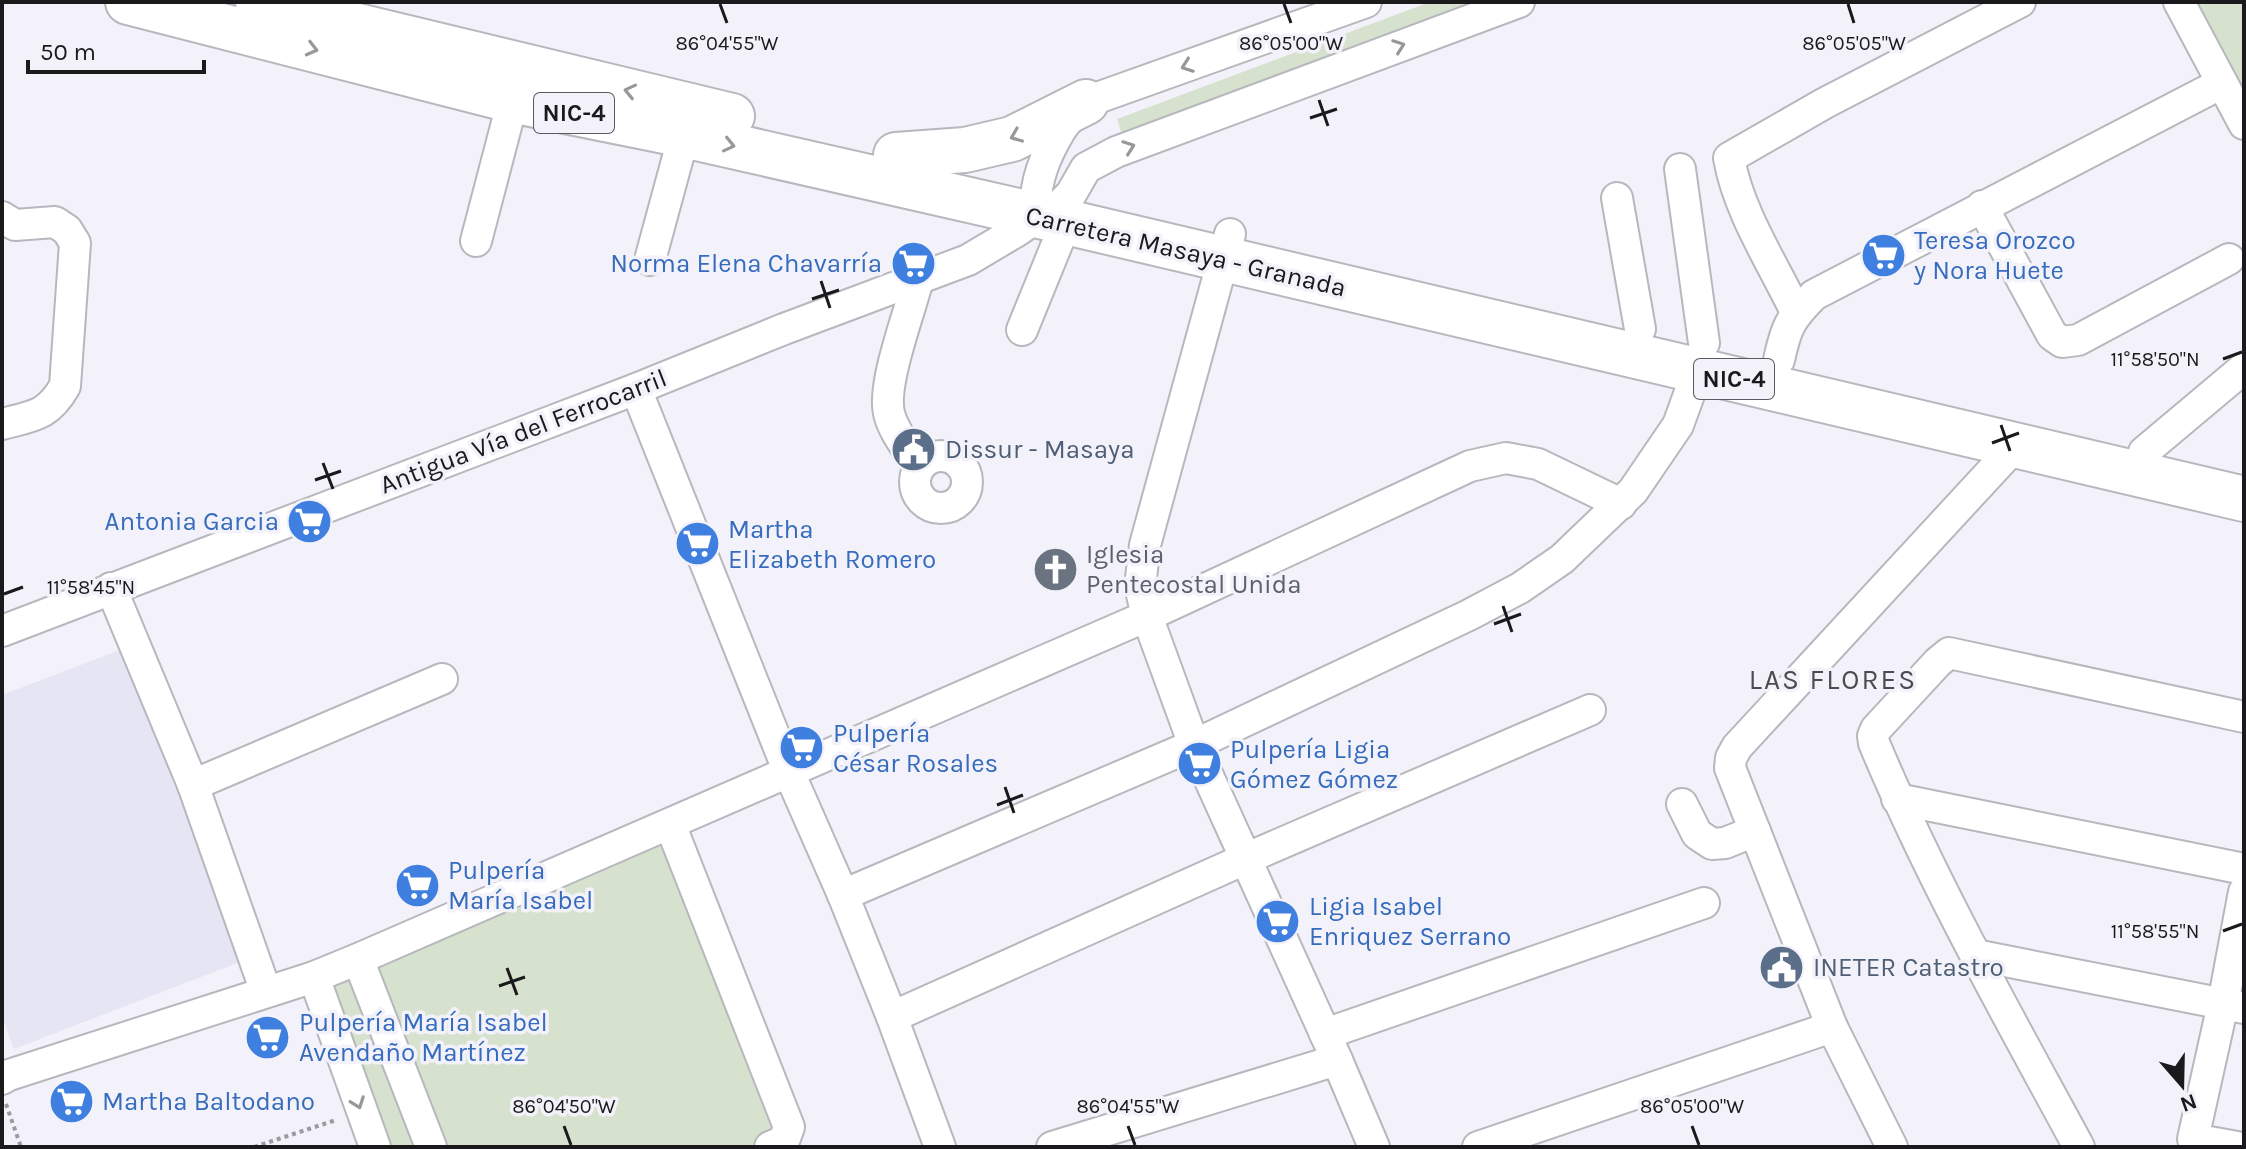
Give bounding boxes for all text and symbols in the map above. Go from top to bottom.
scale bar [28,24,204,74]
text: 86°04'55"W [676,32,779,55]
text: 86°05'00"W [1239,32,1343,55]
text: 86°05'05"W [1802,32,1906,55]
text: 50 m [40,38,96,66]
one-way arrow [304,39,318,56]
one-way arrow [1391,40,1405,56]
one-way arrow [1181,56,1195,73]
one-way arrow [623,83,637,100]
road number: NIC-4 [534,93,614,133]
one-way arrow [1010,126,1024,143]
one-way arrow [721,136,735,153]
one-way arrow [1121,140,1135,157]
street label: Carretera Masaya - Granada [1023,200,1349,303]
place label: Teresa Orozco y Nora Huete [1913,225,2076,286]
supermarket icon: Teresa Orozco y Nora Huete [1859,231,1907,279]
supermarket icon: Norma Elena Chavarría [889,239,937,287]
place label: Norma Elena Chavarría [610,248,882,279]
text: 11°58'50"N [2110,348,2200,371]
road number: NIC-4 [1694,359,1774,399]
street label: Antigua Vía del Ferrocarril [375,362,671,501]
public building icon: Dissur - Masaya [890,425,938,473]
place label: Dissur - Masaya [945,434,1135,465]
supermarket icon: Antonia Garcia [286,497,334,545]
place label: Antonia Garcia [105,506,279,537]
place label: Martha Elizabeth Romero [728,514,936,575]
supermarket icon: Martha Elizabeth Romero [673,520,721,568]
place label: Iglesia Pentecostal Unida [1086,539,1302,600]
church icon: Iglesia Pentecostal Unida [1031,545,1079,593]
text: 11°58'45"N [47,576,135,599]
district label: LAS FLORES [1749,663,1917,696]
place label: Pulpería César Rosales [833,718,998,779]
supermarket icon: Pulpería César Rosales [778,724,826,772]
place label: Pulpería Ligia Gómez Gómez [1230,734,1398,795]
supermarket icon: Pulpería Ligia Gómez Gómez [1175,740,1223,788]
place label: Pulpería María Isabel [448,855,593,916]
supermarket icon: Pulpería María Isabel [393,861,441,909]
place label: Ligia Isabel Enriquez Serrano [1309,891,1511,952]
supermarket icon: Ligia Isabel Enriquez Serrano [1254,897,1302,945]
text: 11°58'55"N [2111,920,2199,943]
public building icon: INETER Catastro [1758,943,1806,991]
place label: INETER Catastro [1813,952,2004,983]
place label: Pulpería María Isabel Avendaño Martínez [299,1007,548,1068]
supermarket icon: Pulpería María Isabel Avendaño Martínez [244,1013,292,1061]
north arrow [2142,1045,2222,1125]
supermarket icon: Martha Baltodano [47,1077,95,1125]
place label: Martha Baltodano [102,1086,315,1117]
text: N [2177,1088,2200,1118]
text: 86°04'50"W [512,1095,616,1118]
text: 86°04'55"W [1077,1095,1180,1118]
text: 86°05'00"W [1640,1095,1744,1118]
one-way arrow [349,1096,365,1110]

